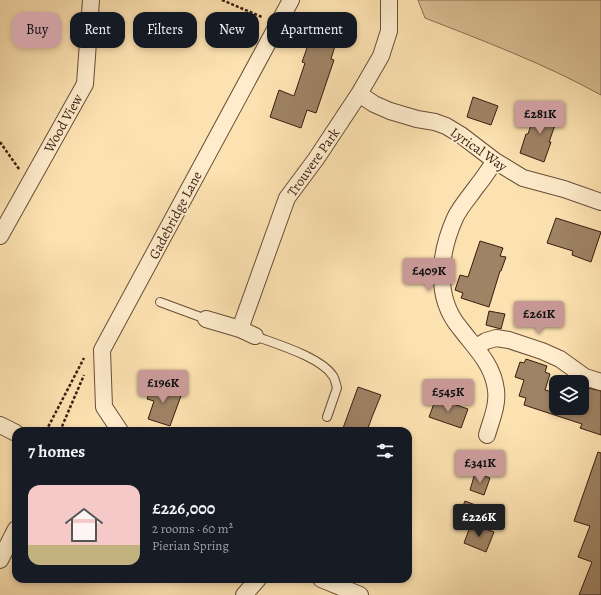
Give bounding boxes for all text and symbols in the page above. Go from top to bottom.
chip: Buy [12,12,62,48]
chip: Rent [70,12,125,48]
chip: Filters [133,12,197,48]
chip: New [205,12,259,48]
chip: Apartment [267,12,357,48]
street label: Wood View [39,90,87,157]
pin: £281K [512,101,568,135]
text: £281K [524,105,556,122]
street label: Lyrical Way [446,123,512,176]
street label: Trouvere Park [283,124,344,200]
street label: Gadebridge Lane [144,168,207,263]
pin: £409K [401,258,457,292]
text: £409K [412,262,446,279]
pin: £261K [511,301,567,335]
text: £261K [523,305,555,322]
pin: £196K [135,370,191,404]
text: £196K [147,374,179,391]
map controls [549,375,589,415]
button: layers [549,375,589,415]
pin: £545K [420,379,476,413]
text: £545K [432,383,464,400]
text: 7 homes [28,440,85,463]
icon: filters [374,440,396,462]
pin: £341K [452,450,508,484]
text: £341K [464,454,496,471]
text: £226,000 [152,497,215,520]
icon: home [60,501,108,549]
pin: £226K [451,504,507,538]
text: £226K [462,508,496,525]
text: 2 rooms · 60 m² [152,520,233,537]
text: Pierian Spring [152,537,229,554]

